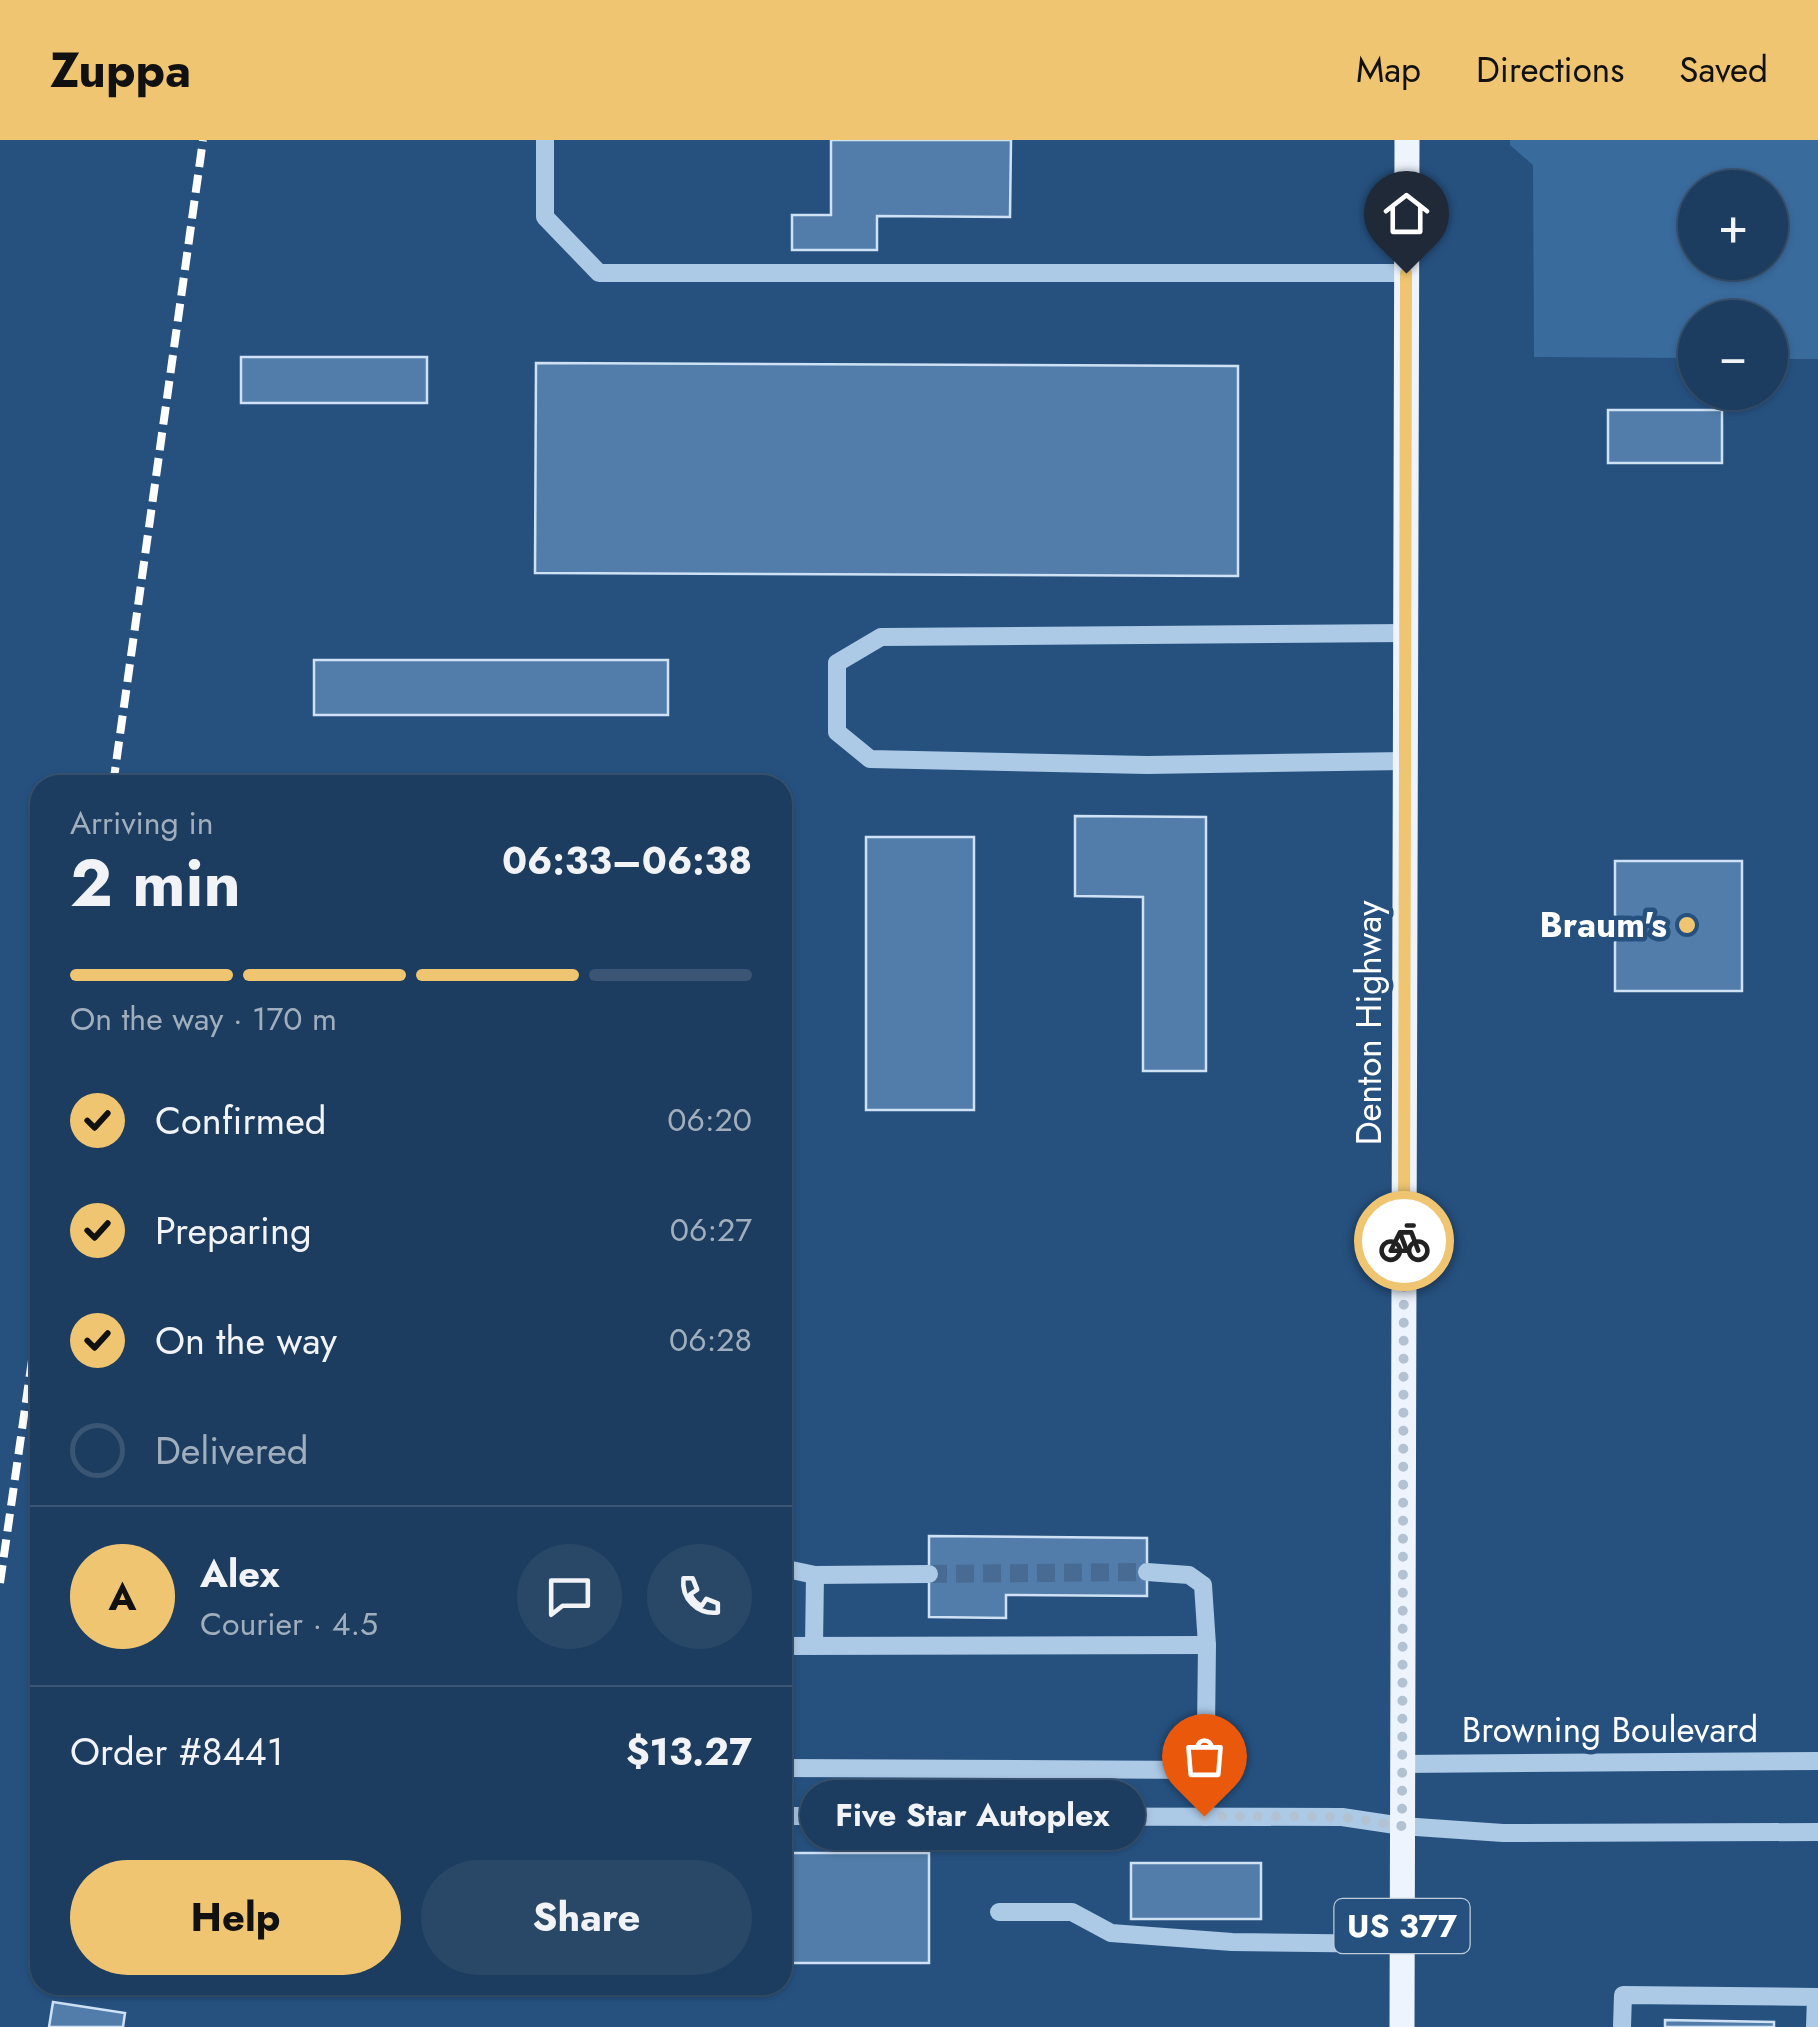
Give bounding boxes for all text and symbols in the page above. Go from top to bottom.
text: Zuppa [50,36,191,105]
text: Map [1356,45,1421,95]
text: Directions [1476,45,1624,95]
text: Saved [1679,45,1768,95]
map controls [1678,170,1788,410]
button: + [1678,170,1788,280]
pin [1364,171,1449,274]
icon: home [1379,186,1434,241]
button: − [1678,300,1788,410]
text: Arriving in [70,800,214,846]
text: 06:33–06:38 [502,833,752,888]
text: 2 min [70,836,241,930]
street label: Denton Highway [1344,900,1394,1145]
place label: Braum's [1540,900,1667,950]
marker: Braum's [1676,914,1698,936]
text: On the way · 170 m [70,996,337,1042]
icon: check [70,1093,125,1148]
text: Confirmed [155,1093,326,1148]
text: 06:20 [667,1097,752,1143]
courier [1354,1191,1454,1291]
icon: check [70,1203,125,1258]
text: Preparing [155,1203,312,1258]
text: 06:27 [670,1207,752,1253]
icon: bike [1377,1214,1432,1269]
icon: check [70,1313,125,1368]
text: On the way [155,1313,337,1368]
text: 06:28 [669,1317,752,1363]
text: Delivered [155,1423,308,1478]
button: chat [517,1544,622,1649]
button: phone [647,1544,752,1649]
text: Alex [200,1546,280,1601]
text: A [109,1569,136,1624]
text: Courier · 4.5 [200,1601,378,1647]
street label: Browning Boulevard [1462,1705,1758,1755]
pin [1162,1714,1247,1817]
text: Order #8441 [70,1724,284,1779]
text: $13.27 [626,1724,752,1779]
icon: bag [1177,1729,1232,1784]
callout: Five Star Autoplex [799,1781,1144,1851]
text: Five Star Autoplex [835,1792,1110,1838]
button: Help [70,1860,401,1975]
button: Share [421,1860,752,1975]
road number: US 377 [1334,1899,1470,1953]

